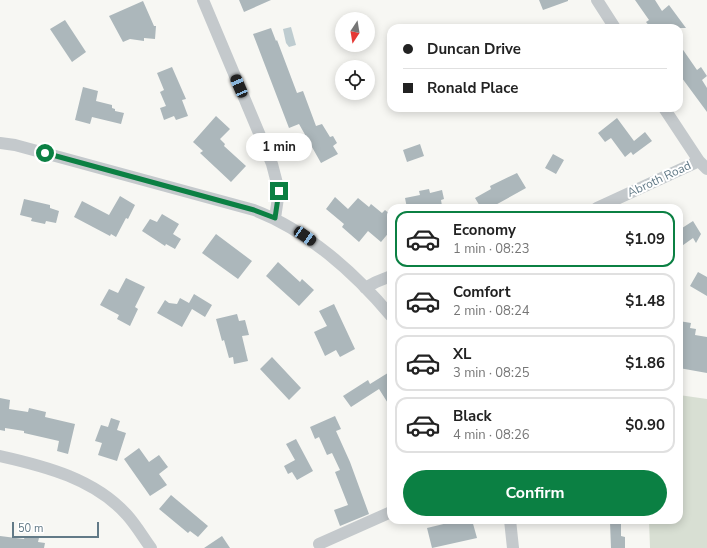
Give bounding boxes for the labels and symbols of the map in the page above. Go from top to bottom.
north arrow [335,12,375,52]
car [229,73,249,99]
callout: 1 min [246,133,312,161]
route start [36,144,54,162]
street label: Abroth Road [625,157,693,201]
route end [270,182,288,200]
car [292,224,318,248]
scale bar [12,520,99,539]

